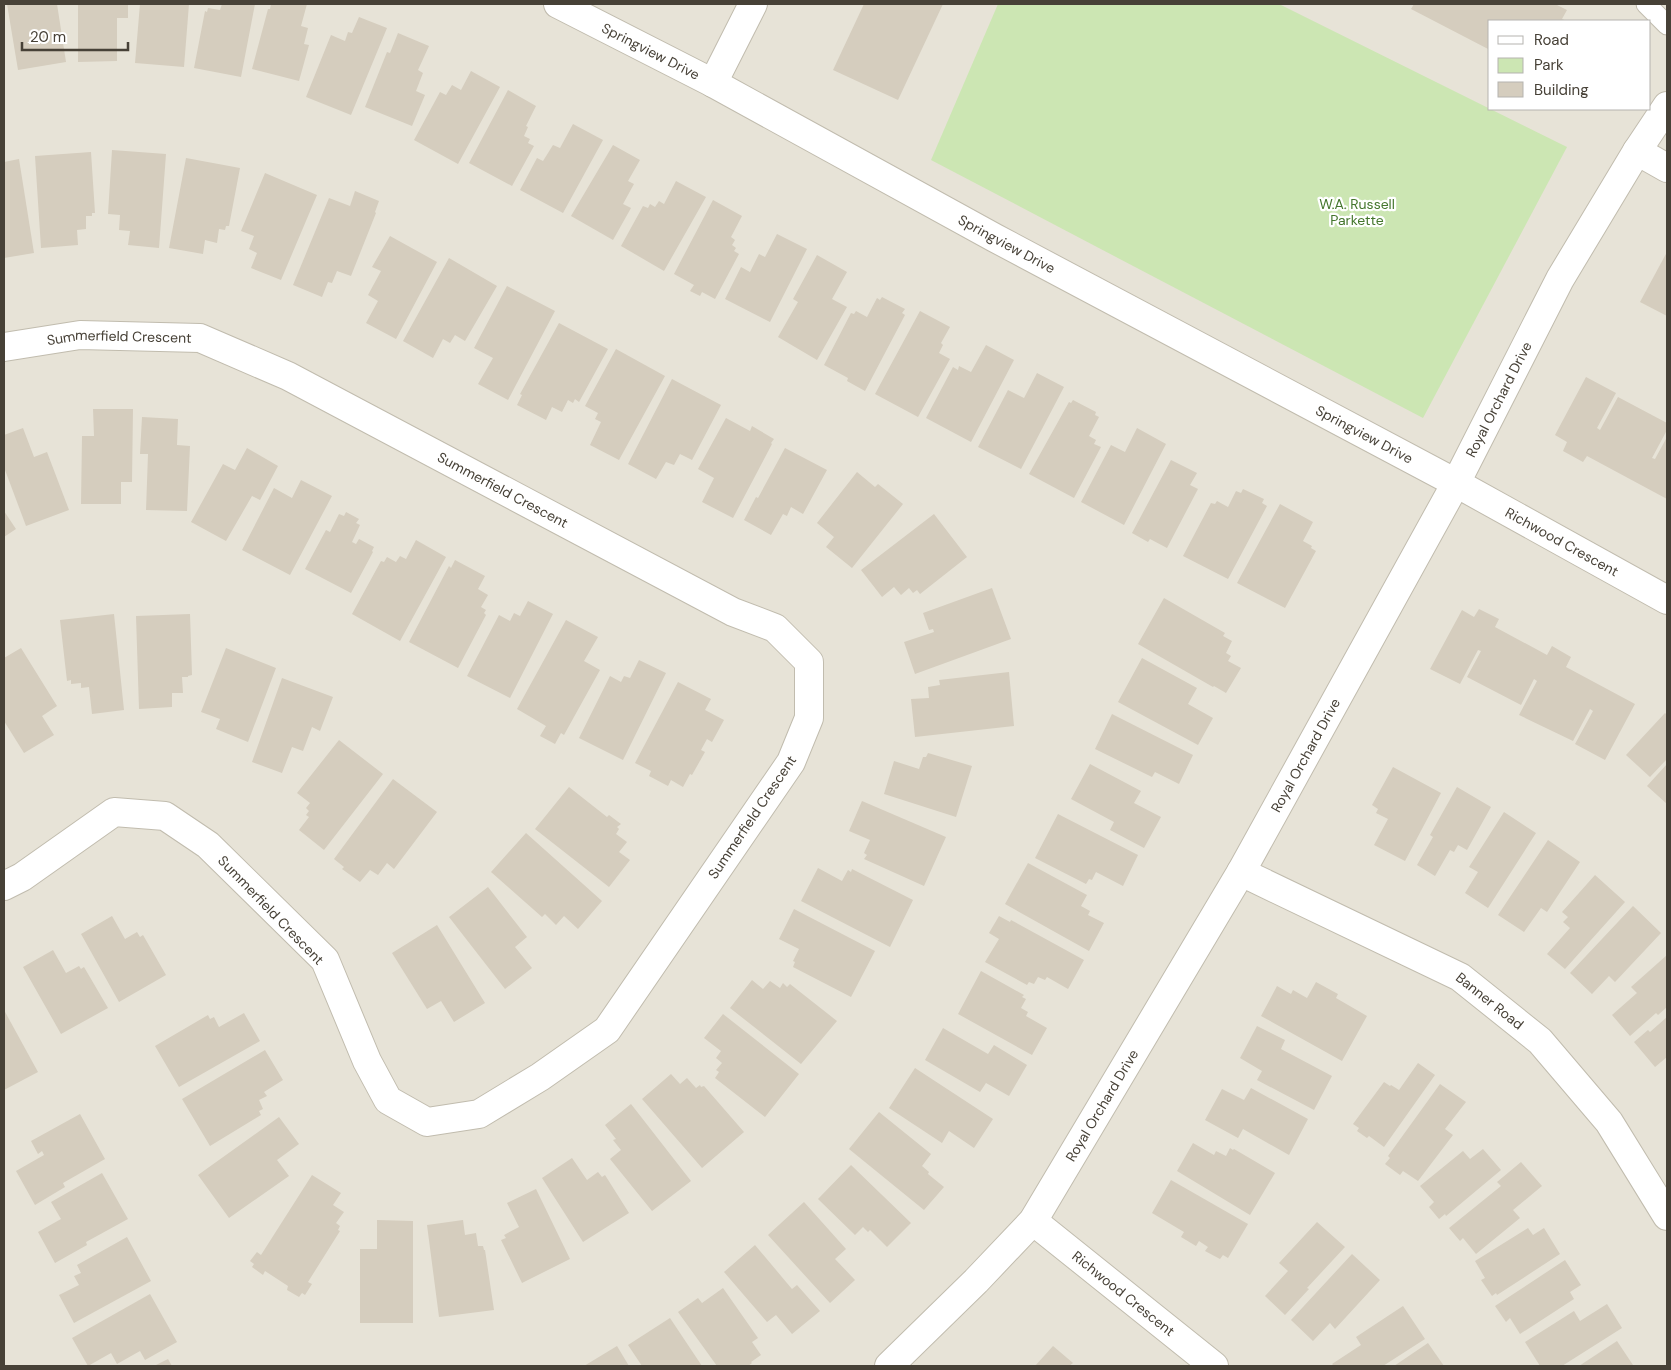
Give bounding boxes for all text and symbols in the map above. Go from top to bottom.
street label: Springview Drive [599,19,703,84]
scale bar [22,20,129,52]
legend [1488,20,1651,110]
text: 20 m [30,27,66,47]
text: Road [1534,30,1569,50]
text: Park [1534,55,1564,75]
text: Building [1534,80,1589,100]
park label: W.A. Russell Parkette [1319,195,1395,229]
street label: Springview Drive [955,211,1058,277]
street label: Summerfield Crescent [45,326,192,349]
street label: Royal Orchard Drive [1462,338,1536,460]
street label: Springview Drive [1313,401,1416,467]
street label: Summerfield Crescent [434,448,571,532]
street label: Richwood Crescent [1502,503,1622,580]
street label: Royal Orchard Drive [1267,695,1344,815]
street label: Summerfield Crescent [704,752,800,882]
street label: Summerfield Crescent [214,852,328,968]
street label: Banner Road [1452,968,1527,1033]
street label: Royal Orchard Drive [1062,1046,1142,1165]
street label: Richwood Crescent [1068,1247,1179,1340]

